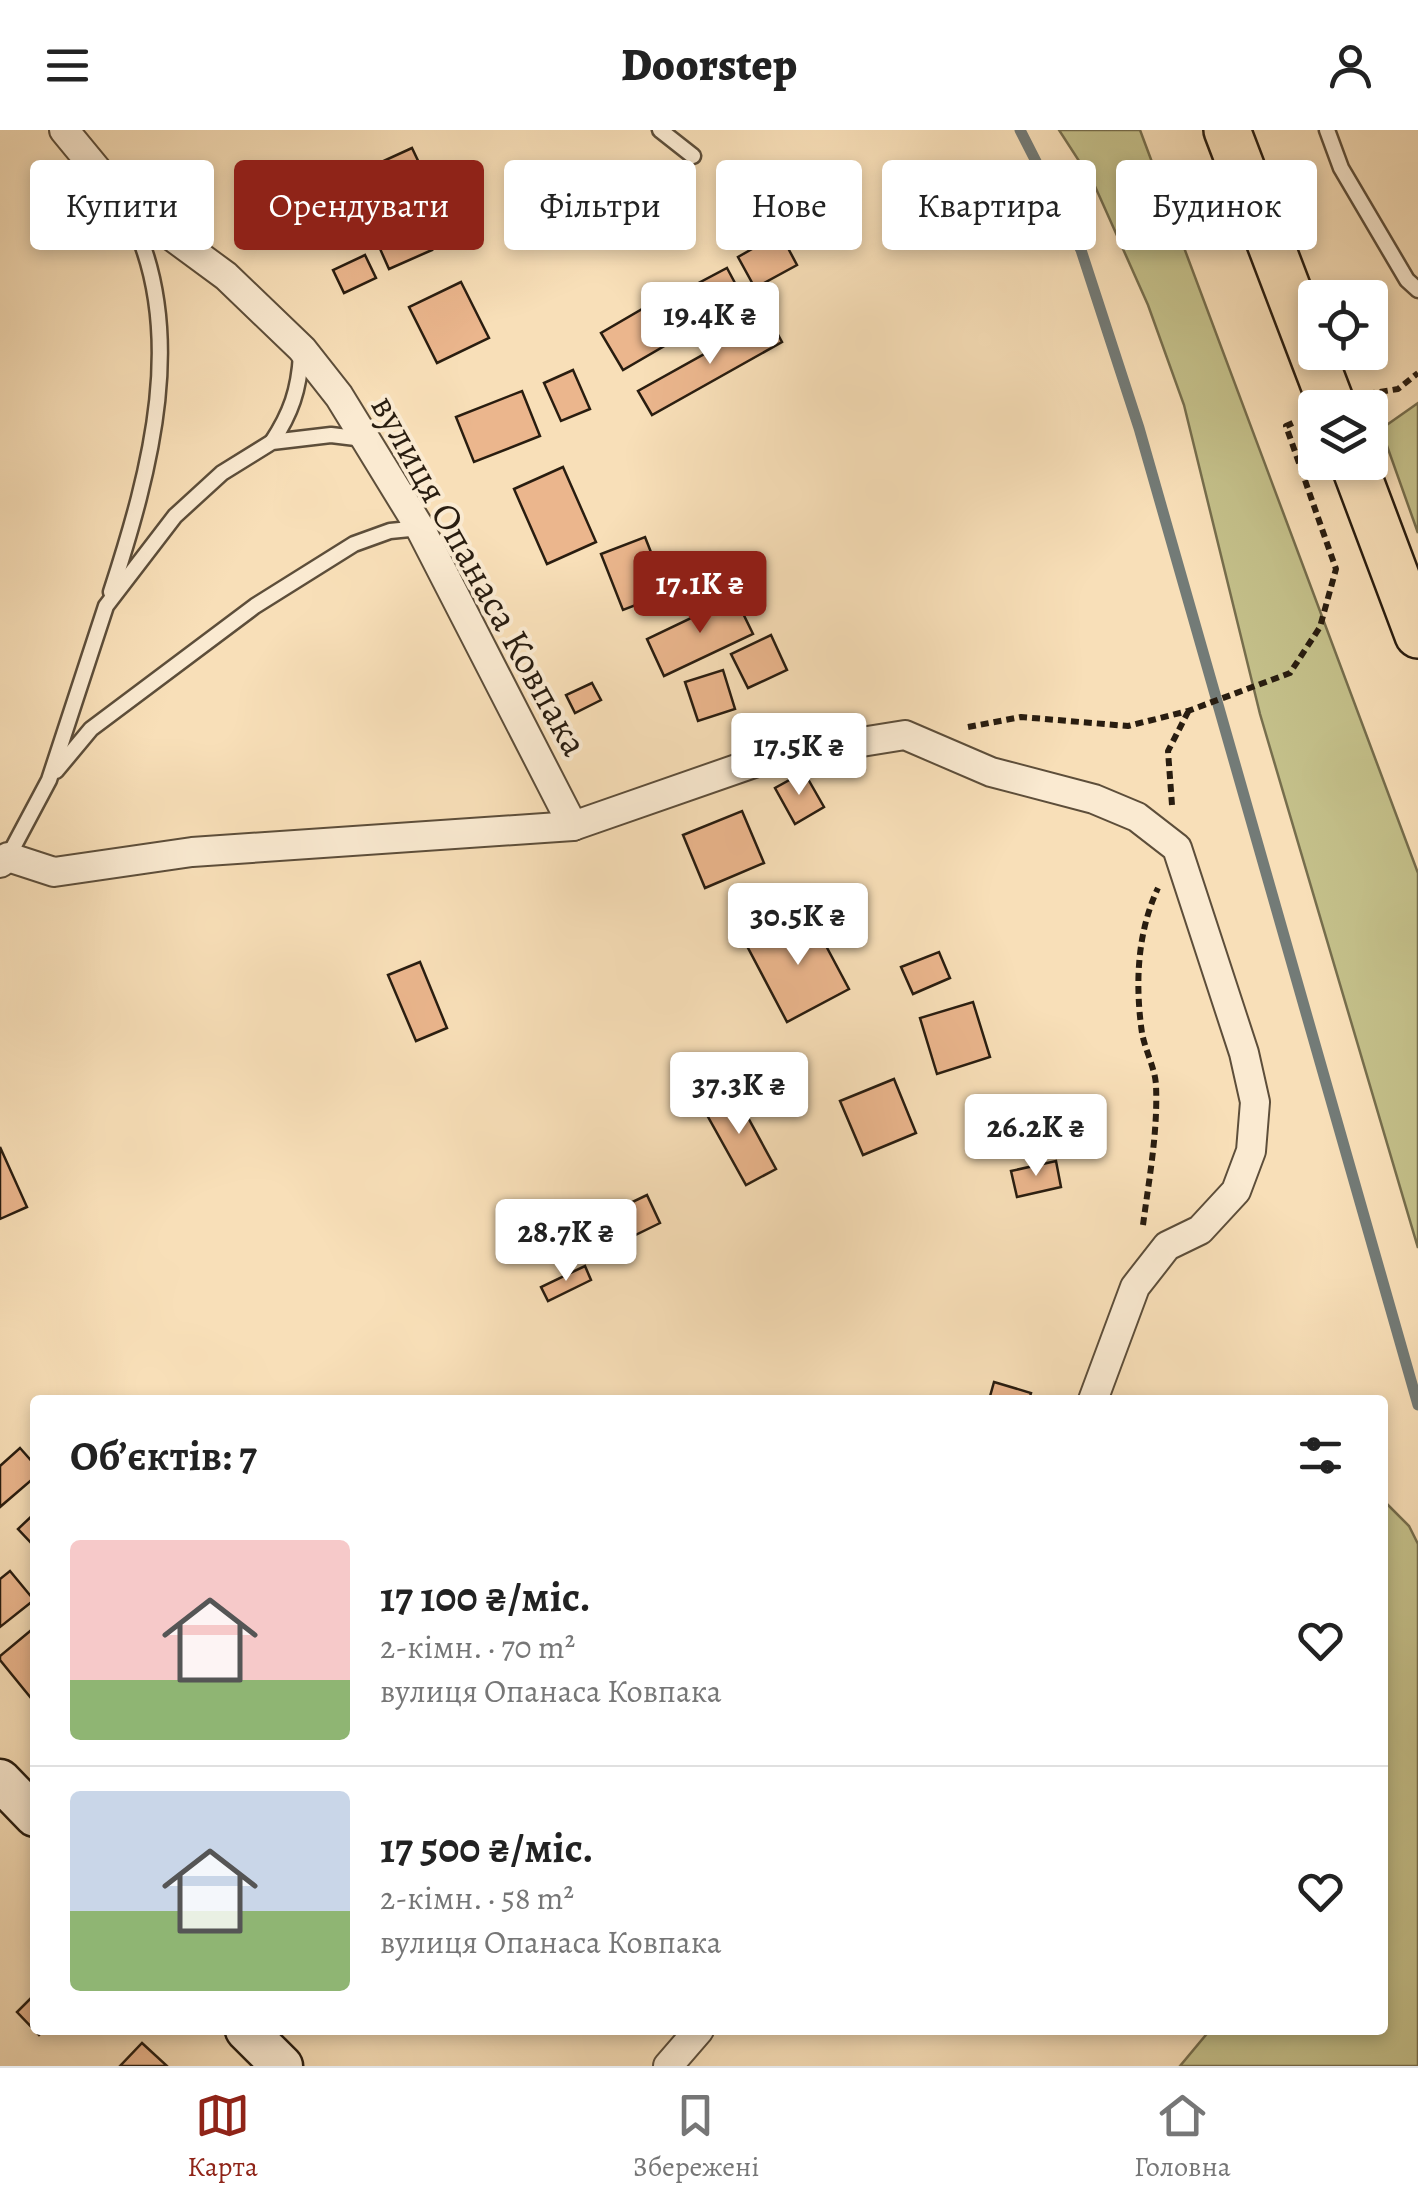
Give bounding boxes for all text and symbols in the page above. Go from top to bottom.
text: Doorstep [621,34,797,96]
icon: menu [40,38,95,93]
icon: person [1323,38,1378,93]
chip: Купити [30,160,214,250]
chip: Орендувати [234,160,484,250]
chip: Фільтри [504,160,696,250]
chip: Нове [716,160,862,250]
chip: Квартира [882,160,1096,250]
chip: Будинок [1116,160,1317,250]
map controls [1298,280,1388,480]
button: locate [1298,280,1388,370]
pin: 19.4K ₴ [618,282,802,367]
text: 19.4K ₴ [663,292,757,336]
street label: вулиця Опанаса Ковпака [359,385,601,765]
button: layers [1298,390,1388,480]
pin: 17.1K ₴ [608,551,792,636]
text: 17.1K ₴ [655,561,745,605]
pin: 17.5K ₴ [707,713,891,798]
text: 17.5K ₴ [753,723,845,767]
pin: 30.5K ₴ [706,883,890,968]
text: 30.5K ₴ [750,893,846,937]
pin: 37.3K ₴ [647,1052,831,1137]
text: 37.3K ₴ [692,1062,786,1106]
pin: 26.2K ₴ [944,1094,1128,1179]
text: 26.2K ₴ [987,1104,1085,1148]
pin: 28.7K ₴ [474,1199,658,1284]
text: 28.7K ₴ [517,1209,615,1253]
text: Об’єктів: 7 [70,1427,257,1484]
icon: filters [1293,1428,1348,1483]
text: 17 100 ₴/міс. [380,1568,591,1625]
icon: home [150,1580,270,1700]
icon: heart [1293,1613,1348,1668]
text: 2-кімн. · 70 m² [380,1625,575,1669]
text: вулиця Опанаса Ковпака [380,1669,722,1713]
text: 17 500 ₴/міс. [380,1819,594,1876]
icon: home [150,1831,270,1951]
icon: heart [1293,1864,1348,1919]
text: 2-кімн. · 58 m² [380,1876,574,1920]
text: вулиця Опанаса Ковпака [380,1920,722,1964]
tab: Карта [187,2088,258,2186]
tab: Збережені [633,2088,759,2186]
tab: Головна [1134,2088,1231,2186]

